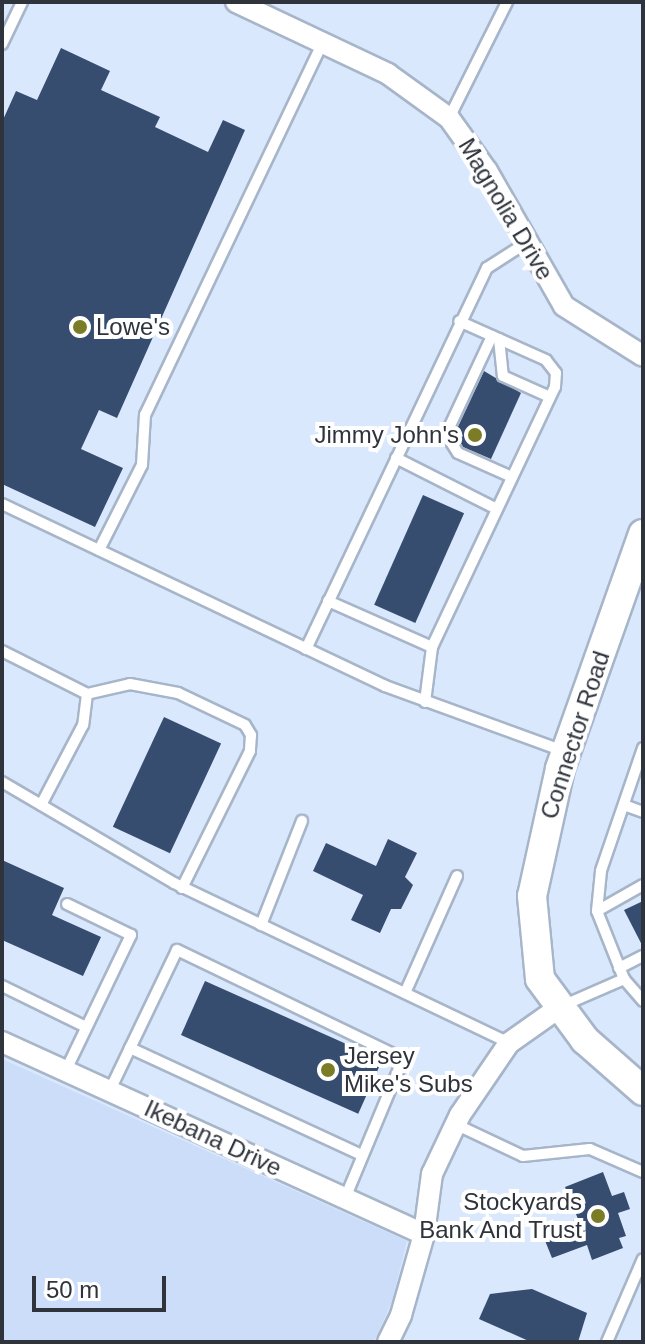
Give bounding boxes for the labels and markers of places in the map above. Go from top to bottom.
place label: Lowe's [96,313,170,341]
marker: Lowe's [71,318,89,336]
place label: Jimmy John's [314,421,459,449]
marker: Jimmy John's [466,426,484,444]
place label: Jersey Mike's Subs [344,1042,473,1098]
marker: Jersey Mike's Subs [319,1061,337,1079]
place label: Stockyards Bank And Trust [417,1188,582,1244]
marker: Stockyards Bank And Trust [589,1207,607,1225]

